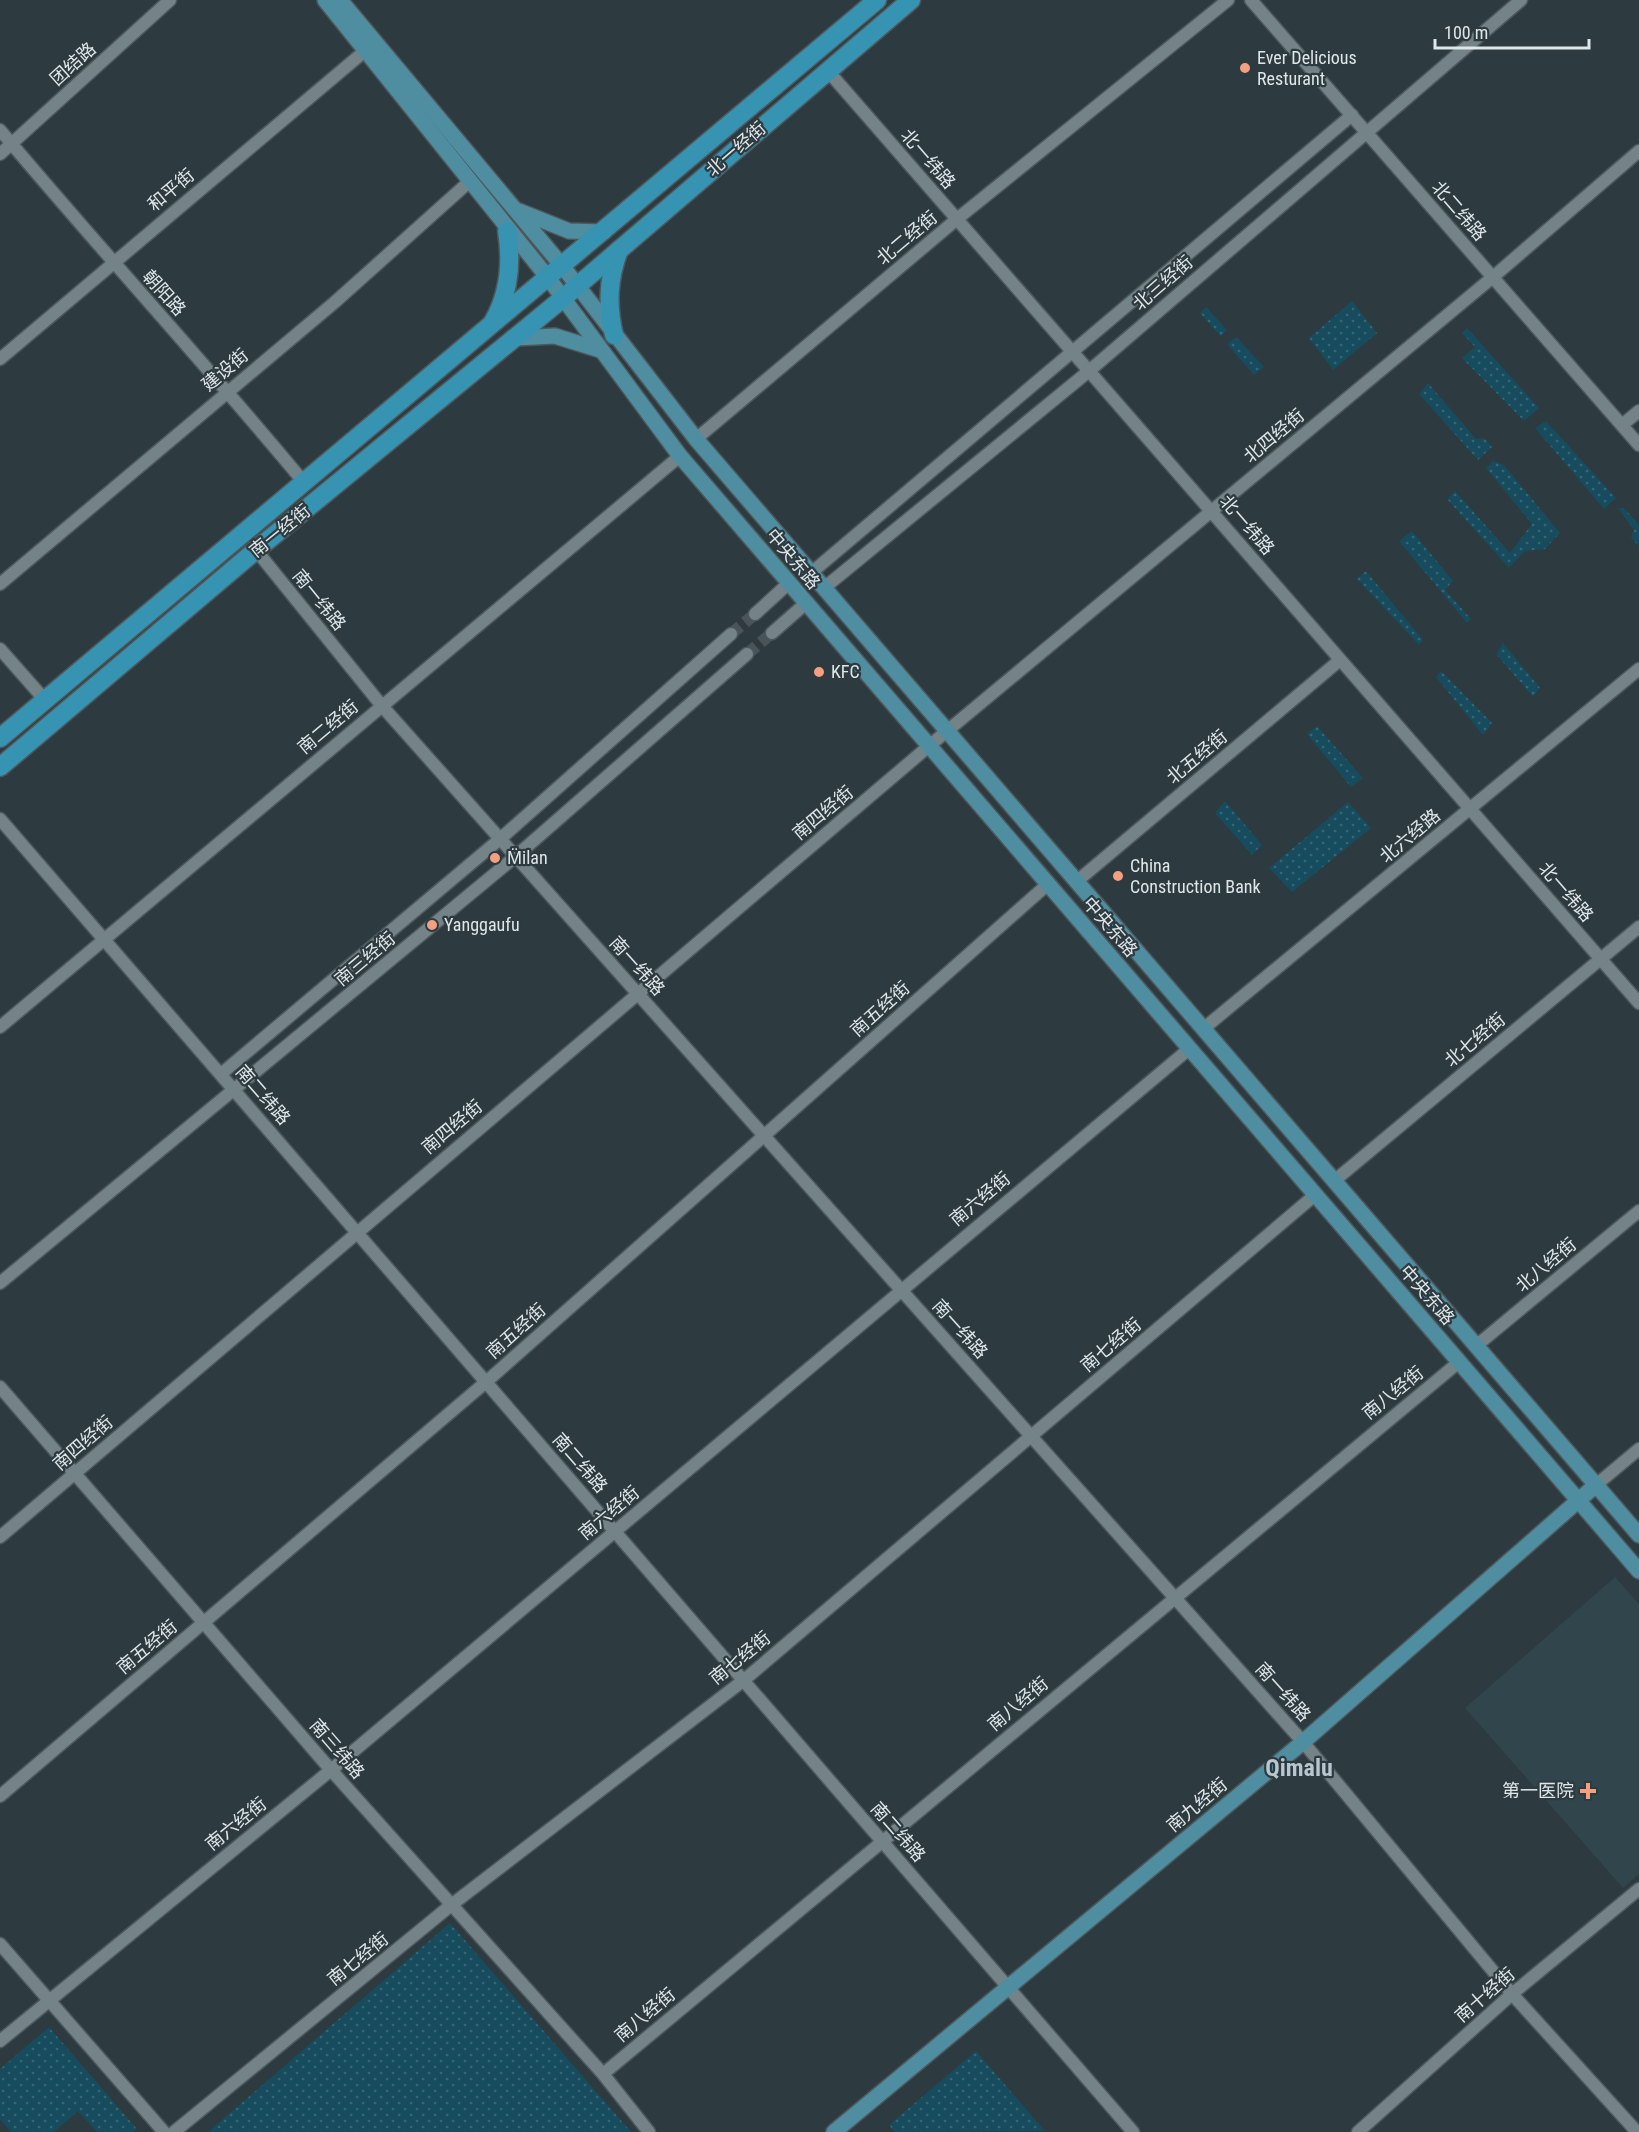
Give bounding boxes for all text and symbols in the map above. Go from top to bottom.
scale bar [1435,12,1590,50]
text: 100 m [1444,22,1488,43]
street label: 团结路 [46,38,100,89]
place label: Ever Delicious Resturant [1257,47,1357,89]
marker: Ever Delicious Resturant [1238,61,1252,75]
street label: 北一经街 [702,117,770,180]
street label: 北一纬路 [897,125,960,193]
street label: 和平街 [143,164,198,215]
street label: 北二纬路 [1428,177,1491,245]
street label: 北二经街 [872,206,941,269]
street label: 北三经街 [1129,251,1197,314]
street label: 朝阳路 [139,266,190,320]
street label: 建设街 [197,344,252,395]
street label: 北四经街 [1239,404,1308,467]
street label: 北一纬路 [1216,491,1279,559]
street label: 南一经街 [245,500,314,561]
street label: 中央东路 [762,524,825,593]
street label: 南一纬路 [289,565,350,634]
place label: KFC [831,661,860,682]
marker: KFC [812,665,826,679]
street label: 南二经街 [293,695,362,758]
street label: 北五经街 [1162,725,1231,788]
street label: 南四经街 [788,781,857,844]
street label: 北六经路 [1375,804,1444,867]
place label: M̈ilan [507,847,548,868]
marker: M̈ilan [488,851,502,865]
place label: China Construction Bank [1130,855,1261,897]
street label: 北一纬路 [1535,858,1598,926]
marker: China Construction Bank [1111,869,1125,883]
street label: 中央东路 [1079,893,1142,961]
place label: Yanggaufu [444,914,520,935]
marker: Yanggaufu [425,918,439,932]
street label: 南三经街 [330,927,399,990]
street label: 南一纬路 [605,932,669,999]
street label: 南五经街 [846,977,913,1041]
street label: 北七经街 [1440,1008,1509,1071]
street label: 南二纬路 [232,1061,295,1129]
street label: 南四经街 [417,1095,486,1158]
street label: 南六经街 [945,1167,1014,1230]
street label: 北八经街 [1511,1233,1580,1296]
street label: 中央东路 [1396,1261,1459,1329]
street label: 南一纬路 [928,1295,992,1362]
street label: 南五经街 [482,1299,549,1363]
street label: 南七经街 [1076,1313,1145,1376]
street label: 南八经街 [1358,1362,1427,1423]
street label: 南四经街 [49,1411,117,1474]
street label: 南二纬路 [549,1429,612,1497]
street label: 南六经街 [574,1481,643,1544]
street label: 南五经街 [112,1615,181,1678]
street label: 南七经街 [705,1627,774,1688]
street label: 南一纬路 [1251,1658,1315,1725]
street label: 南八经街 [983,1672,1052,1735]
street label: 南三纬路 [306,1715,369,1783]
district label: Qimalu [1265,1754,1333,1782]
street label: 南九经街 [1162,1773,1231,1836]
place label: 第一医院 [1502,1780,1574,1801]
marker: 第一医院 [1579,1782,1597,1800]
street label: 南六经街 [201,1793,270,1854]
street label: 南二纬路 [867,1798,930,1866]
street label: 南七经街 [323,1928,392,1989]
street label: 南十经街 [1451,1963,1519,2026]
street label: 南八经街 [610,1983,679,2046]

